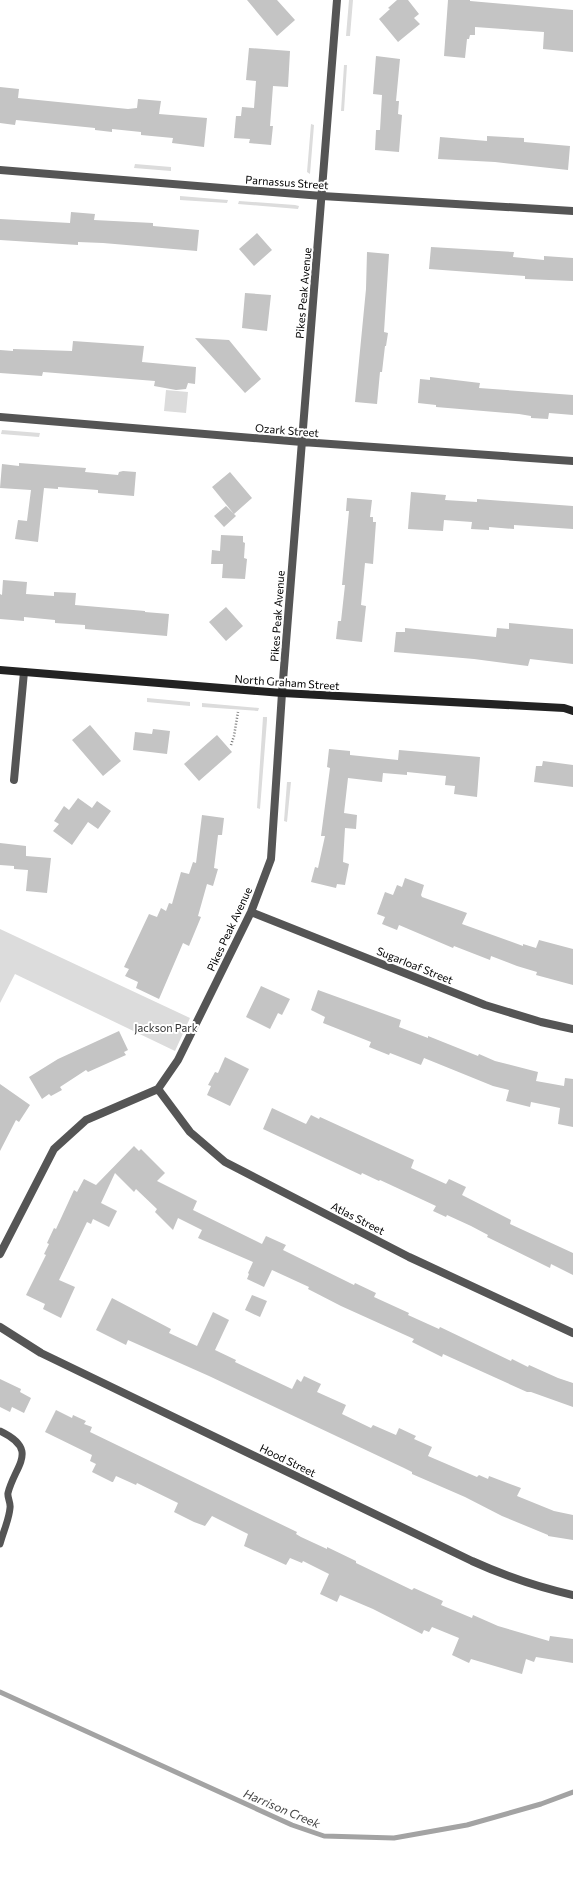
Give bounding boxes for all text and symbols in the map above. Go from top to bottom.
street label: Parnassus Street [245,173,330,191]
street label: Pikes Peak Avenue [293,247,313,339]
street label: Ozark Street [255,421,320,439]
street label: Pikes Peak Avenue [267,570,287,662]
street label: North Graham Street [234,672,340,692]
street label: Pikes Peak Avenue [204,885,254,973]
street label: Sugarloaf Street [375,944,456,986]
park label: Jackson Park [134,1021,198,1035]
street label: Atlas Street [329,1199,387,1237]
street label: Hood Street [258,1441,319,1479]
water label: Harrison Creek [242,1786,323,1831]

